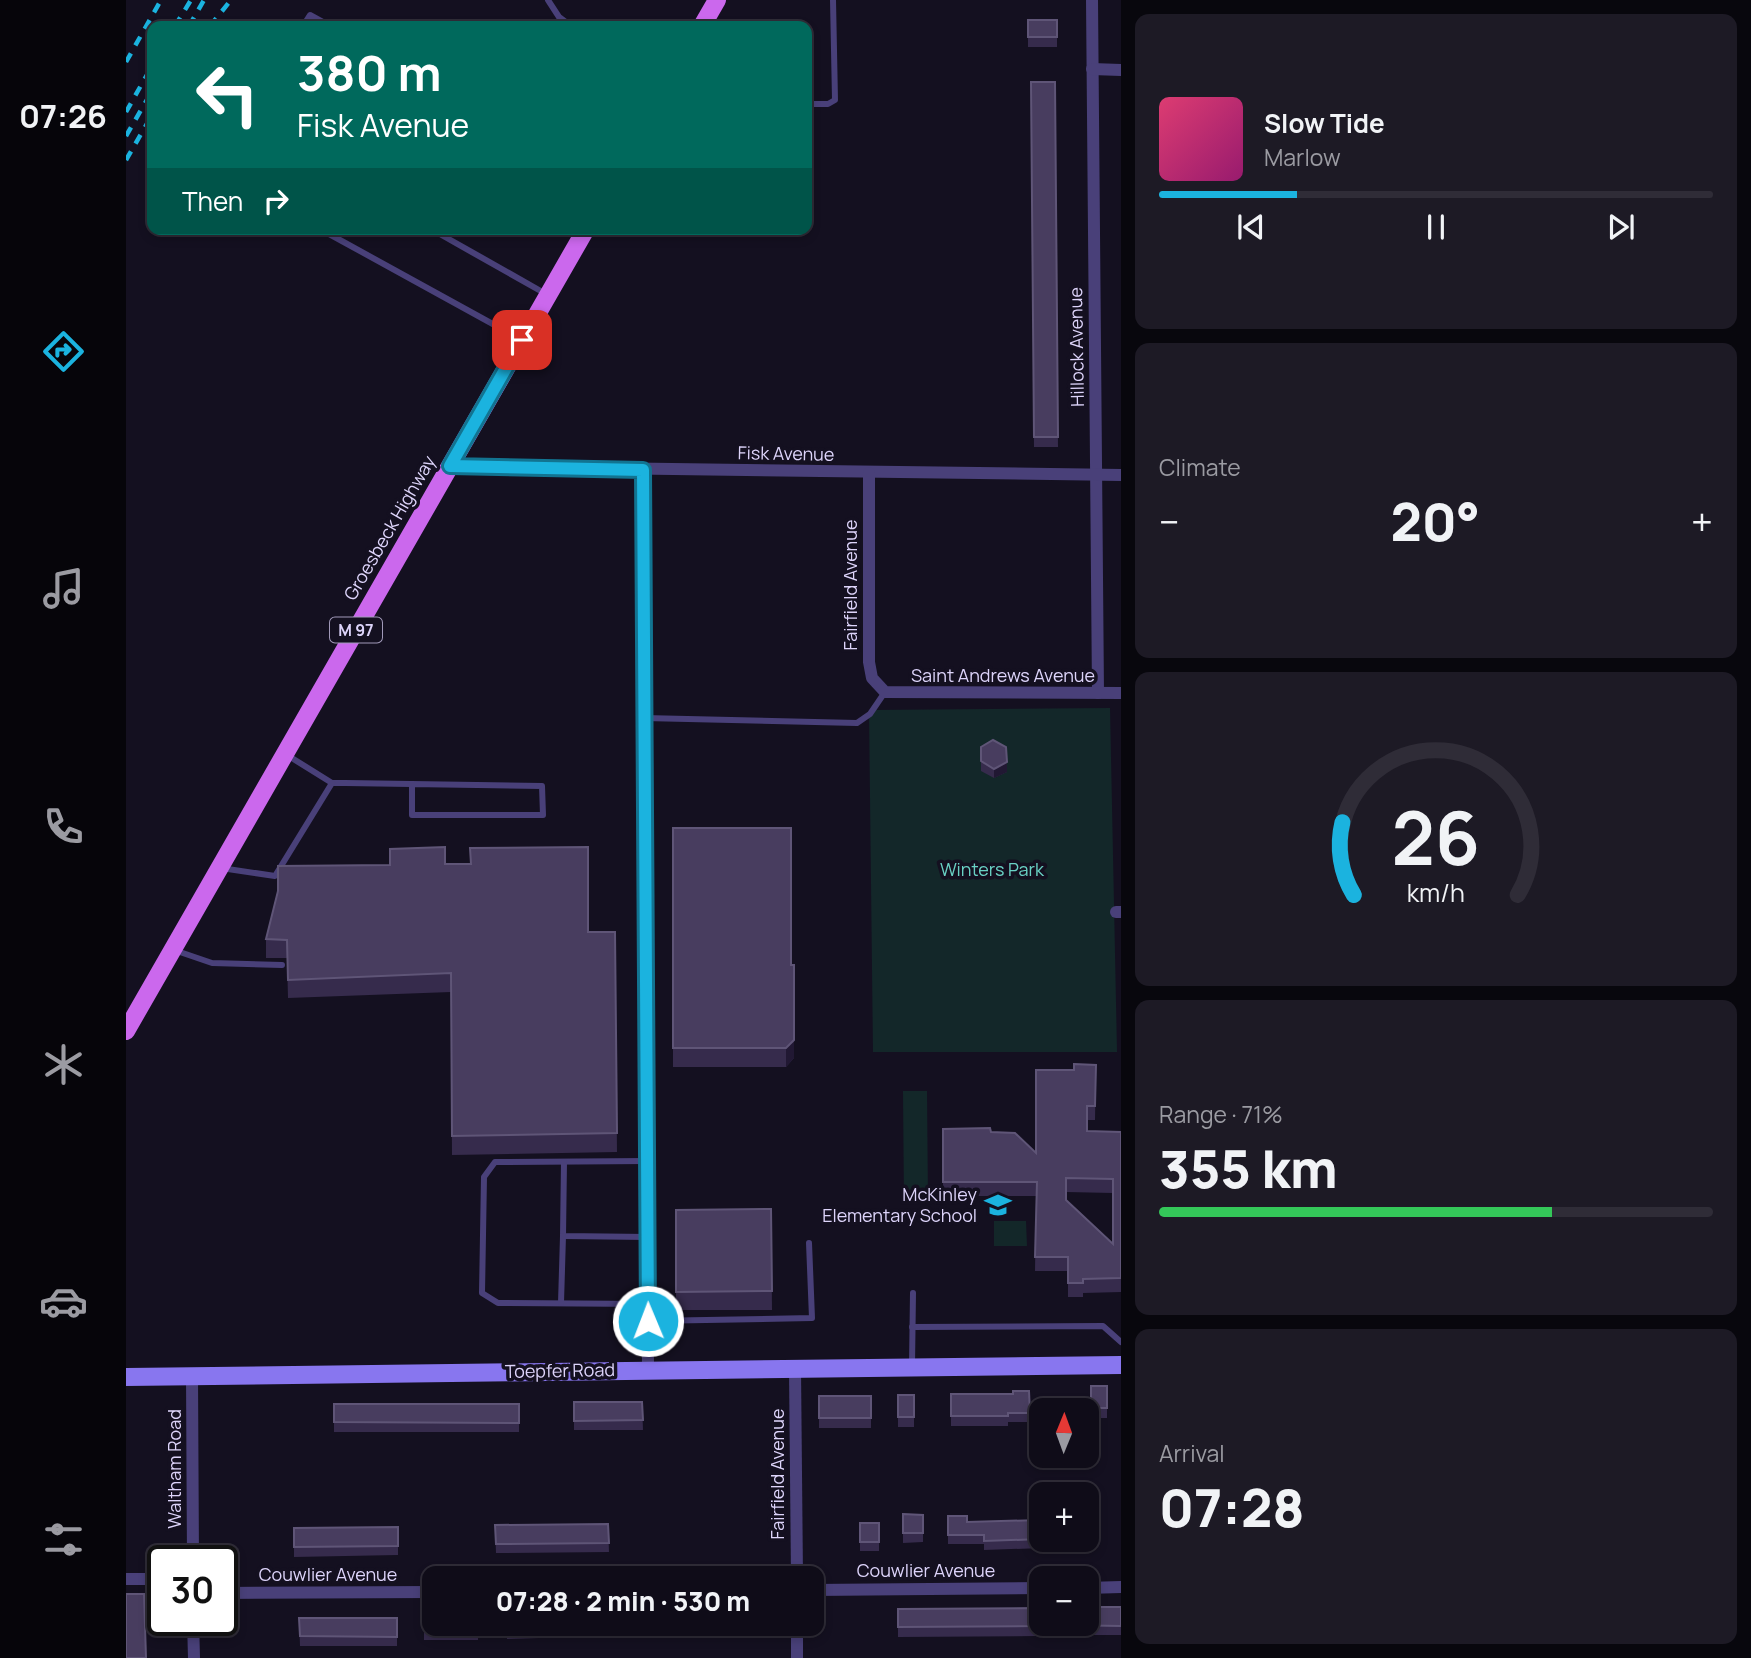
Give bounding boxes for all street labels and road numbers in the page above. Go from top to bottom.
street label: Hillock Avenue [1063,287,1089,407]
street label: Fisk Avenue [737,440,835,466]
street label: Groesbeck Highway [338,450,441,604]
street label: Fairfield Avenue [838,520,862,650]
road number: M 97 [330,618,382,642]
street label: Saint Andrews Avenue [911,663,1095,687]
street label: Toepfer Road [505,1357,615,1383]
street label: Waltham Road [162,1409,186,1529]
street label: Fairfield Avenue [765,1409,789,1539]
street label: Couwlier Avenue [857,1558,995,1582]
street label: Couwlier Avenue [259,1562,397,1586]

